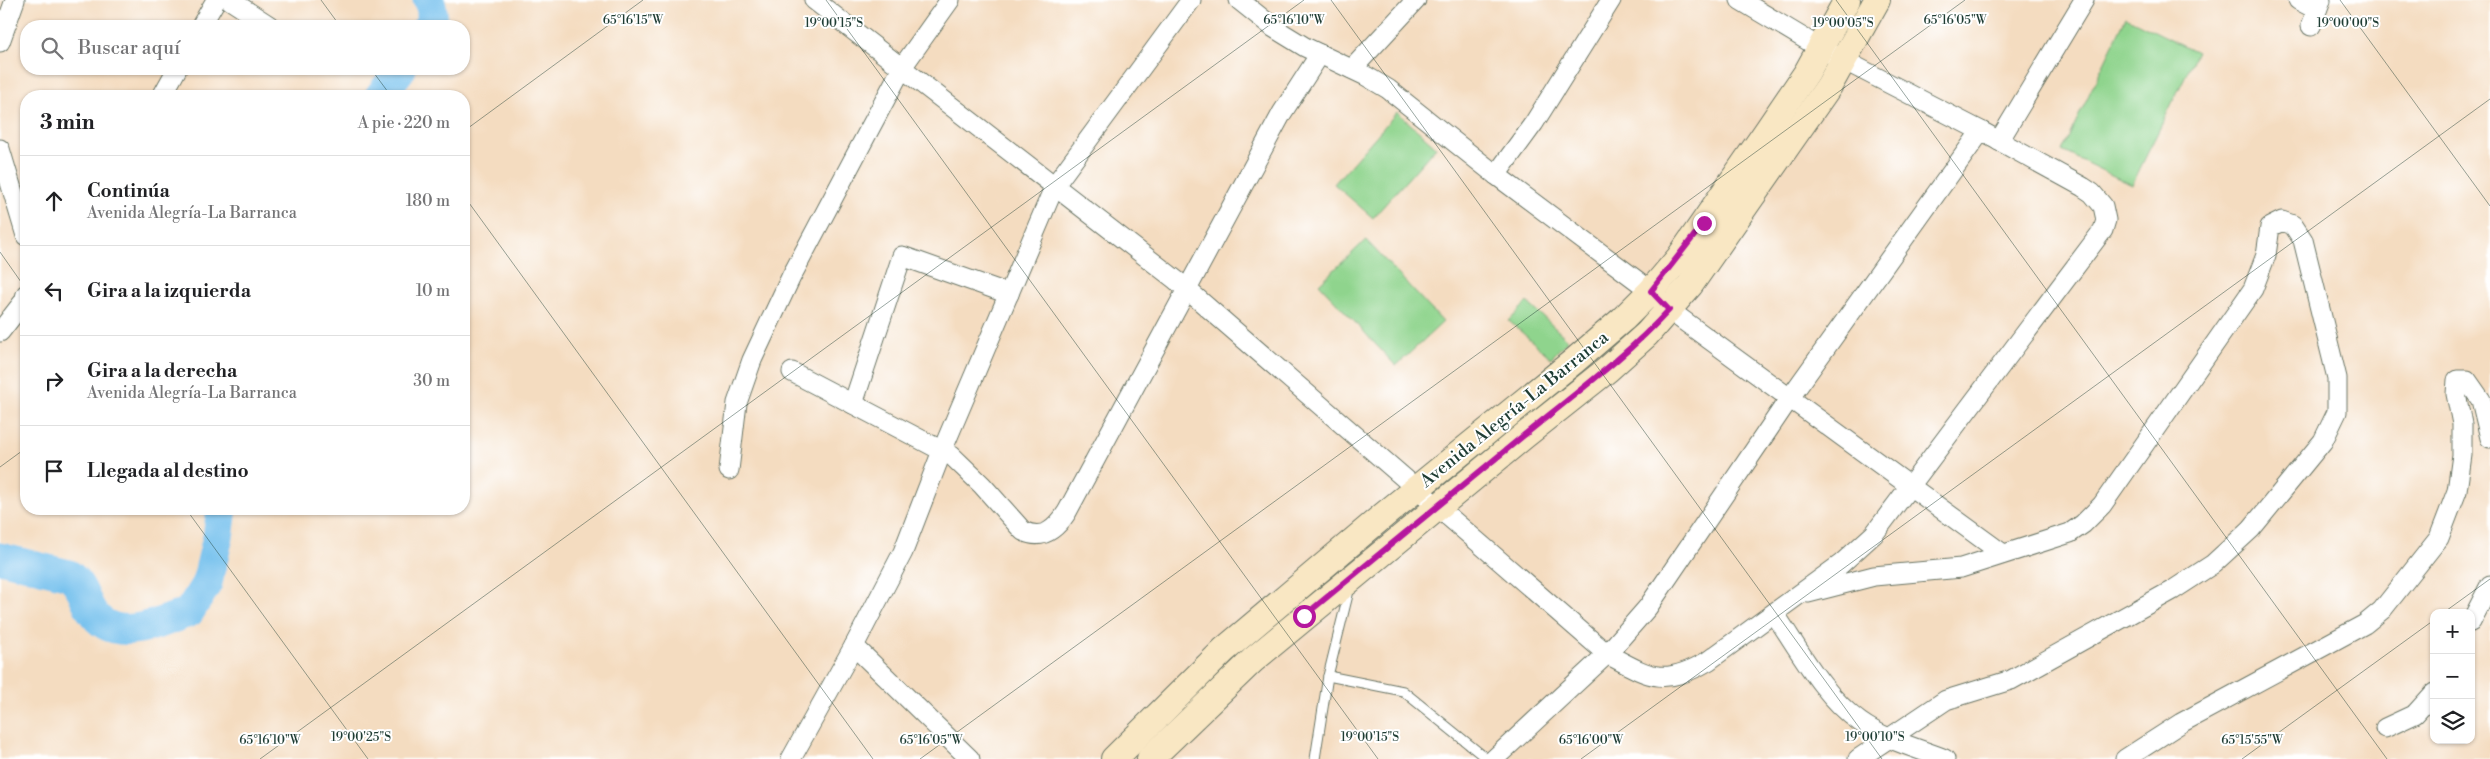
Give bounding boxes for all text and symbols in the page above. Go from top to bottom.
text: 65°16'15"W [603,13,664,28]
text: 65°16'10"W [1263,13,1326,28]
text: 65°16'05"W [1923,13,1988,28]
text: 19°00'15"S [805,16,863,31]
text: 19°00'05"S [1812,16,1874,31]
text: 19°00'00"S [2317,16,2379,31]
search box [20,20,470,75]
icon: search [38,34,66,62]
text: Buscar aquí [78,36,180,60]
text: 3 min [40,110,95,136]
text: A pie · 220 m [358,113,450,133]
text: Continúa [87,179,170,203]
icon: ahead [40,187,68,215]
text: 180 m [406,191,450,211]
text: Avenida Alegría-La Barranca [87,203,297,223]
route end [1693,212,1716,235]
icon: left [40,277,68,305]
text: Gira a la izquierda [87,279,251,303]
text: 10 m [416,281,450,301]
street label: Avenida Alegría-La Barranca [1415,326,1614,493]
text: Gira a la derecha [87,359,237,383]
icon: right [40,367,68,395]
text: 30 m [413,371,450,391]
text: Avenida Alegría-La Barranca [87,383,297,403]
icon: arrive [40,457,68,485]
text: Llegada al destino [87,459,249,483]
route start [1293,605,1316,628]
map controls [2430,609,2475,744]
button: + [2430,609,2475,654]
button: − [2430,654,2475,699]
button: layers [2430,699,2475,744]
text: 19°00'25"S [331,730,391,745]
text: 19°00'15"S [1341,730,1399,745]
text: 19°00'10"S [1845,730,1905,745]
text: 65°16'10"W [239,733,302,748]
text: 65°16'05"W [899,733,964,748]
text: 65°16'00"W [1559,733,1624,748]
text: 65°15'55"W [2221,733,2284,748]

